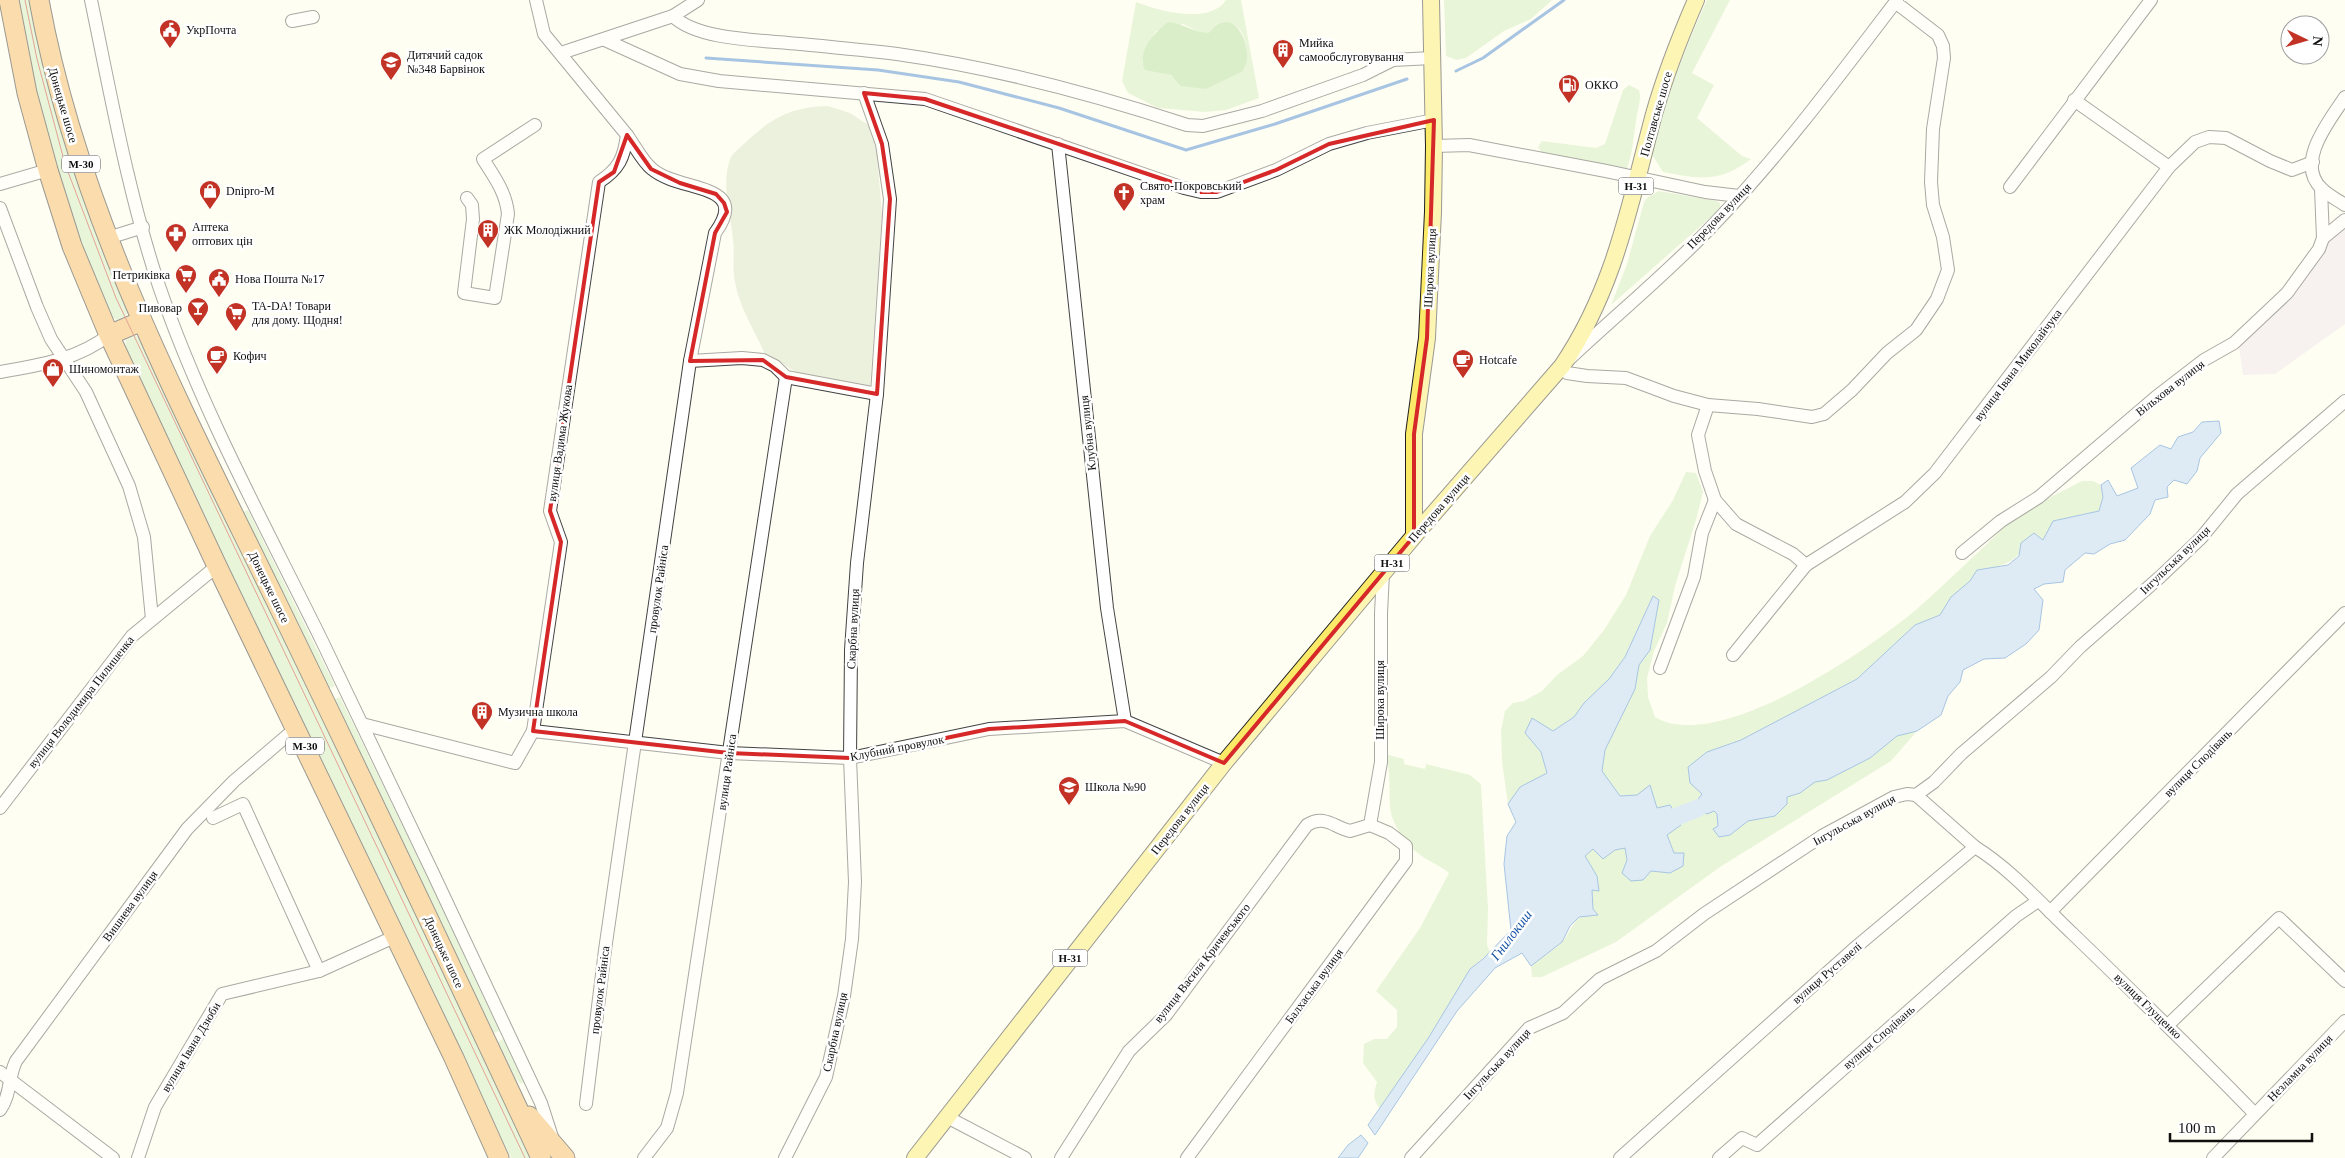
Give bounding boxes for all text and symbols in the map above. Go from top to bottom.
north arrow [2280,15,2330,65]
public building icon: УкрПочта [158,18,182,49]
place label: УкрПочта [186,23,237,37]
text: N [2310,35,2325,47]
place label: Мийка самообслуговування [1299,36,1404,64]
building icon: Мийка самообслуговування [1271,38,1295,69]
place label: Дитячий садок №348 Барвінок [407,48,485,76]
school or university icon: Дитячий садок №348 Барвінок [379,50,403,81]
street label: Донецьке шосе [46,66,80,144]
street label: Полтавське шосе [1637,70,1675,158]
fuel station icon: ОККО [1557,73,1581,104]
place label: ОККО [1585,78,1618,92]
road number: М-30 [62,156,100,172]
road number: Н-31 [1618,178,1654,195]
shop icon: Dnipro-M [198,179,222,210]
place label: Свято-Покровський храм [1140,179,1242,207]
street label: Передова вулиця [1684,180,1754,252]
church icon: Свято-Покровський храм [1112,181,1136,212]
place label: Dnipro-M [226,184,275,198]
building icon: ЖК Молодіжний [476,218,500,249]
place label: Аптека оптових цін [192,220,253,248]
pharmacy icon: Аптека оптових цін [164,222,188,253]
place label: ЖК Молодіжний [504,223,591,237]
street label: Широка вулиця [1421,227,1439,308]
supermarket icon: Петриківка [174,263,198,294]
public building icon: Нова Пошта №17 [207,267,231,298]
place label: Петриківка [112,268,171,282]
place label: Нова Пошта №17 [235,272,325,286]
bar icon: Пивовар [186,296,210,327]
place label: TA-DA! Товари для дому. Щодня! [252,299,343,327]
place label: Пивовар [138,301,182,315]
supermarket icon: TA-DA! Товари для дому. Щодня! [224,301,248,332]
street label: вулиця Івана Миколайчука [1971,306,2065,424]
cafe icon: Кофич [205,344,229,375]
cafe icon: Hotcafe [1451,348,1475,379]
place label: Кофич [233,349,267,363]
place label: Hotcafe [1479,353,1517,367]
shop icon: Шиномонтаж [41,357,65,388]
street label: Вільхова вулиця [2133,357,2207,419]
place label: Шиномонтаж [69,362,139,376]
street label: вулиця Вадима Жукова [545,383,575,502]
street label: Клубна вулиця [1077,394,1099,471]
street label: Передова вулиця [1405,471,1473,545]
street label: Інгульська вулиця [2137,523,2213,597]
street label: провулок Райніса [645,543,671,634]
street label: Донецьке шосе [246,549,292,625]
road number: Н-31 [1374,554,1410,572]
street label: Скарбна вулиця [844,588,862,670]
street label: вулиця Володимира Пилишенка [25,633,137,771]
street label: Широка вулиця [1373,660,1387,740]
building icon: Музична школа [470,700,494,731]
place label: Музична школа [498,705,579,719]
street label: вулиця Сподівань [2161,726,2235,800]
street label: вулиця Райніса [715,732,739,811]
street label: Клубний провулок [849,732,945,764]
road number: М-30 [286,738,324,754]
school or university icon: Школа №90 [1057,775,1081,806]
place label: Школа №90 [1085,780,1146,794]
street label: Передова вулиця [1148,780,1212,857]
street label: Інгульська вулиця [1810,791,1898,848]
street label: Вишнева вулиця [100,867,161,944]
street label: вулиця Василя Кричевського [1151,900,1253,1026]
water label: Гнилокиш [1487,907,1535,964]
street label: Донецьке шосе [421,914,467,990]
street label: вулиця Руставелі [1790,939,1865,1007]
street label: провулок Райніса [588,944,612,1035]
street label: Балхаська вулиця [1282,945,1346,1026]
road number: Н-31 [1052,950,1088,966]
street label: вулиця Глущенко [2111,970,2185,1042]
street label: Скарбна вулиця [820,991,850,1073]
street label: вулиця Івана Дзюби [159,999,224,1094]
street label: вулиця Сподівань [1840,1002,1918,1072]
street label: Інгульська вулиця [1460,1025,1534,1102]
street label: Незламна вулиця [2265,1031,2336,1104]
scale bar [2170,1110,2312,1142]
text: 100 m [2178,1120,2216,1136]

